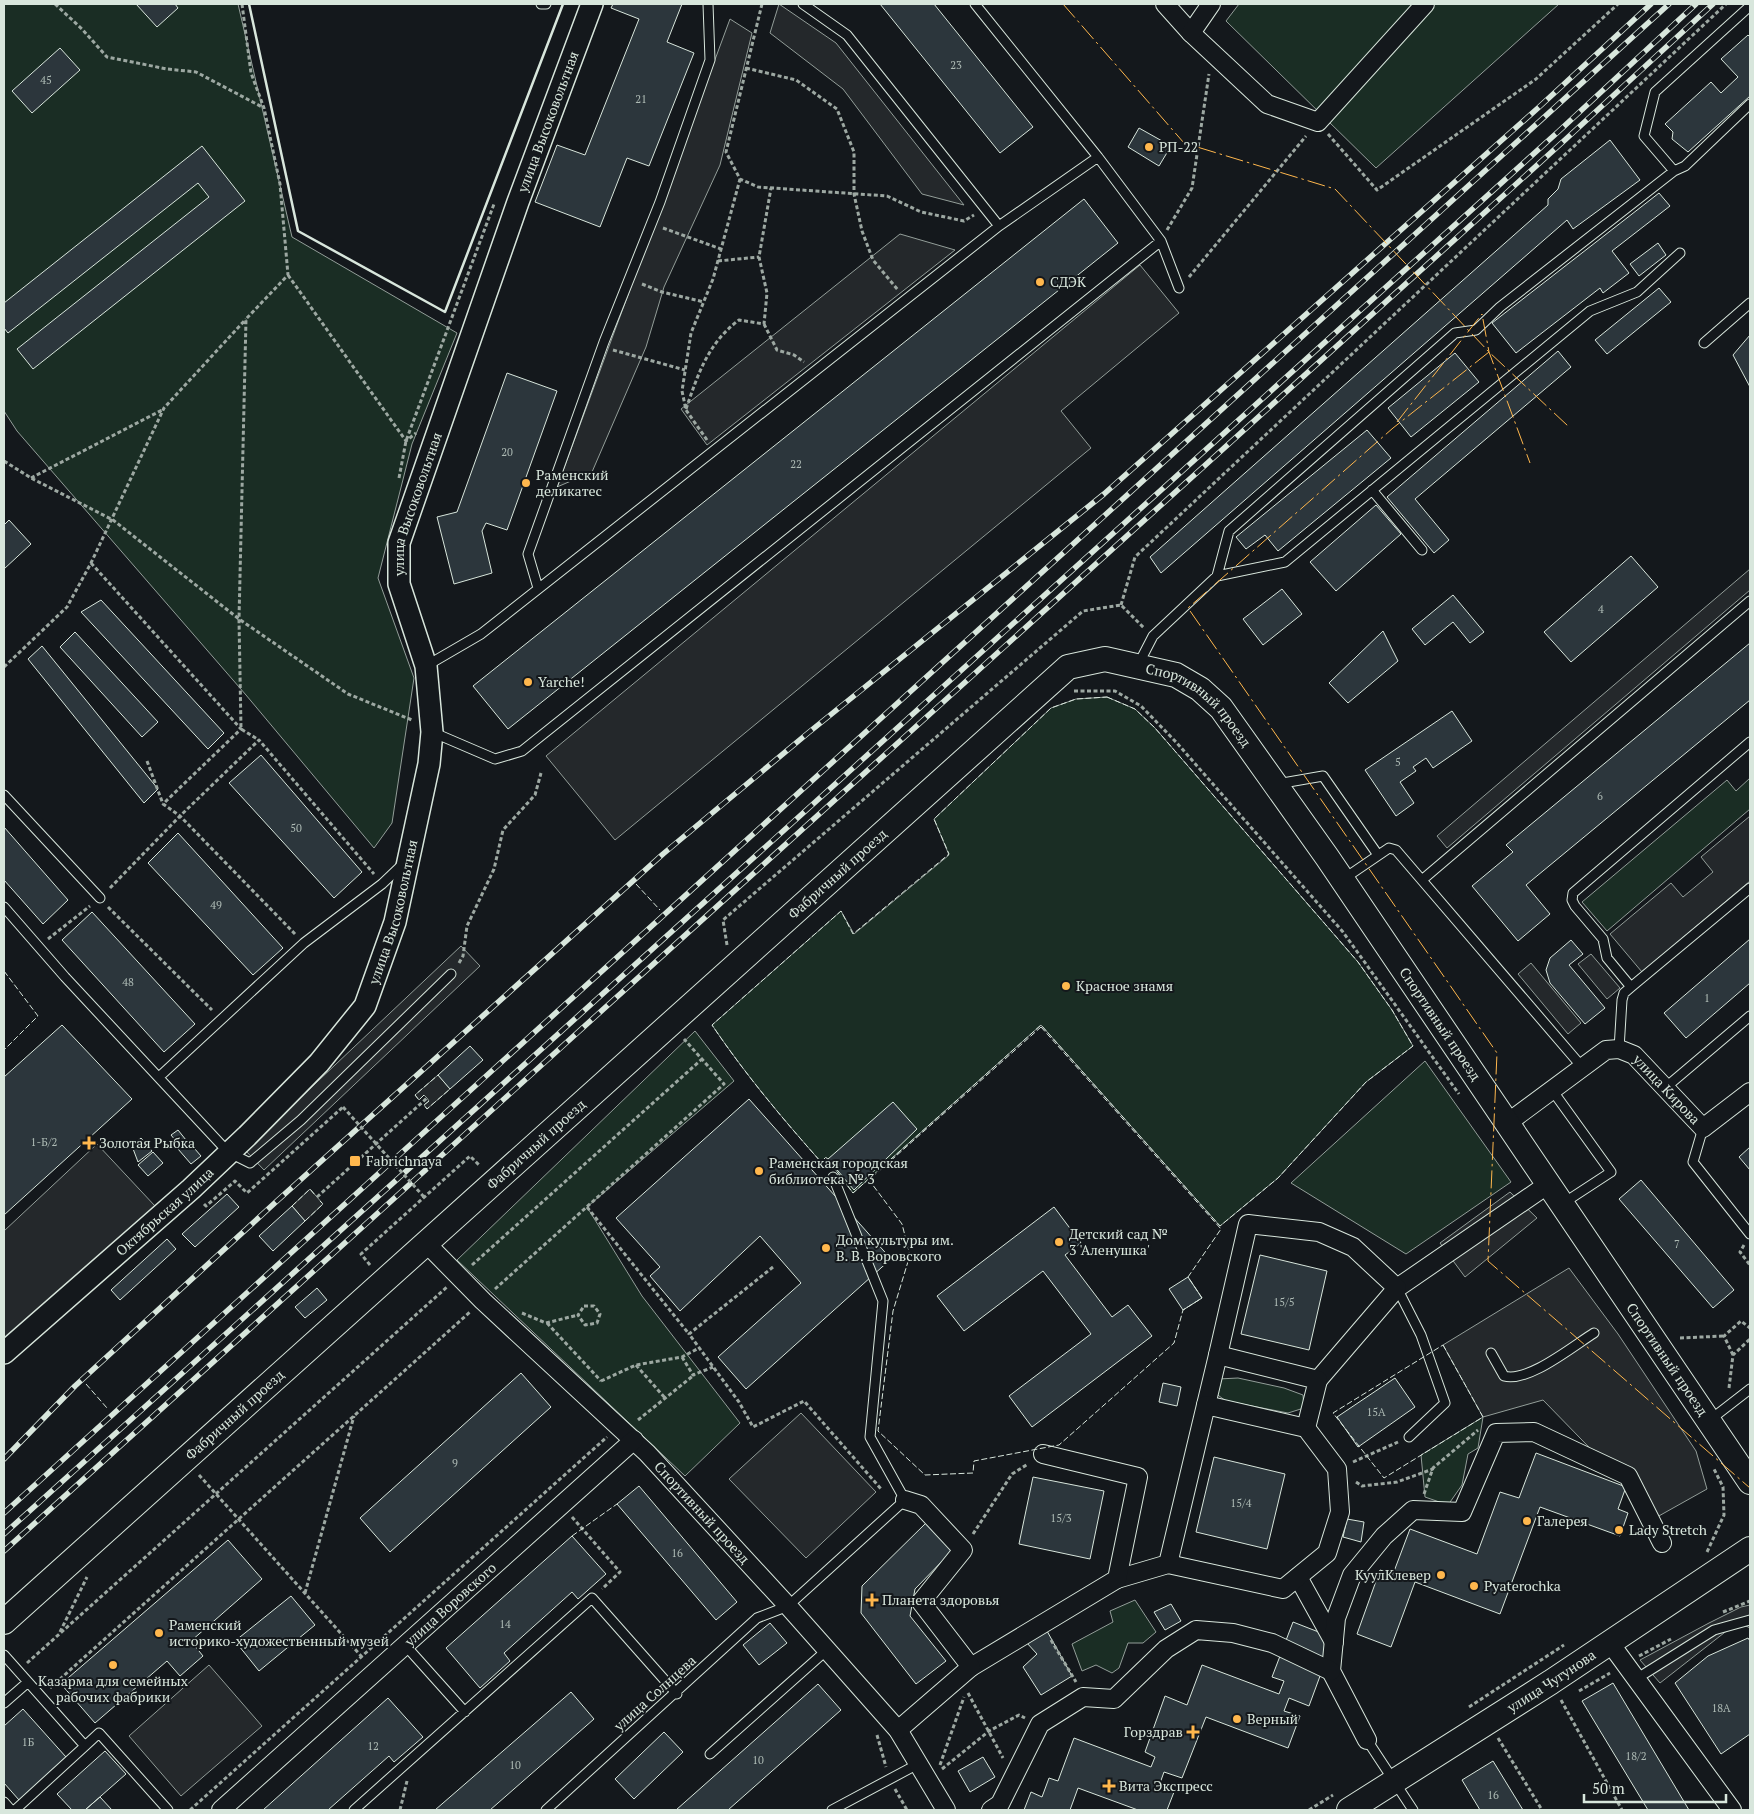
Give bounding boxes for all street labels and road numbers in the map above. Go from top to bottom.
street label: улица Высоковольтная [512,48,583,196]
street label: улица Высоковольтная [389,430,446,577]
street label: Спортивный проезд [1144,658,1256,751]
street label: Фабричный проезд [784,824,891,923]
street label: улица Высоковольтная [363,838,421,988]
street label: Спортивный проезд [1395,963,1486,1084]
street label: улица Кирова [1628,1049,1705,1128]
street label: Фабричный проезд [482,1095,589,1194]
street label: Октябрьская улица [111,1163,217,1260]
street label: Спортивный проезд [1622,1299,1713,1420]
street label: Фабричный проезд [181,1365,288,1464]
street label: Спортивный проезд [650,1457,754,1568]
street label: улица Воровского [399,1558,500,1651]
street label: улица Чугунова [1502,1645,1599,1717]
street label: улица Солнцева [609,1651,700,1735]

